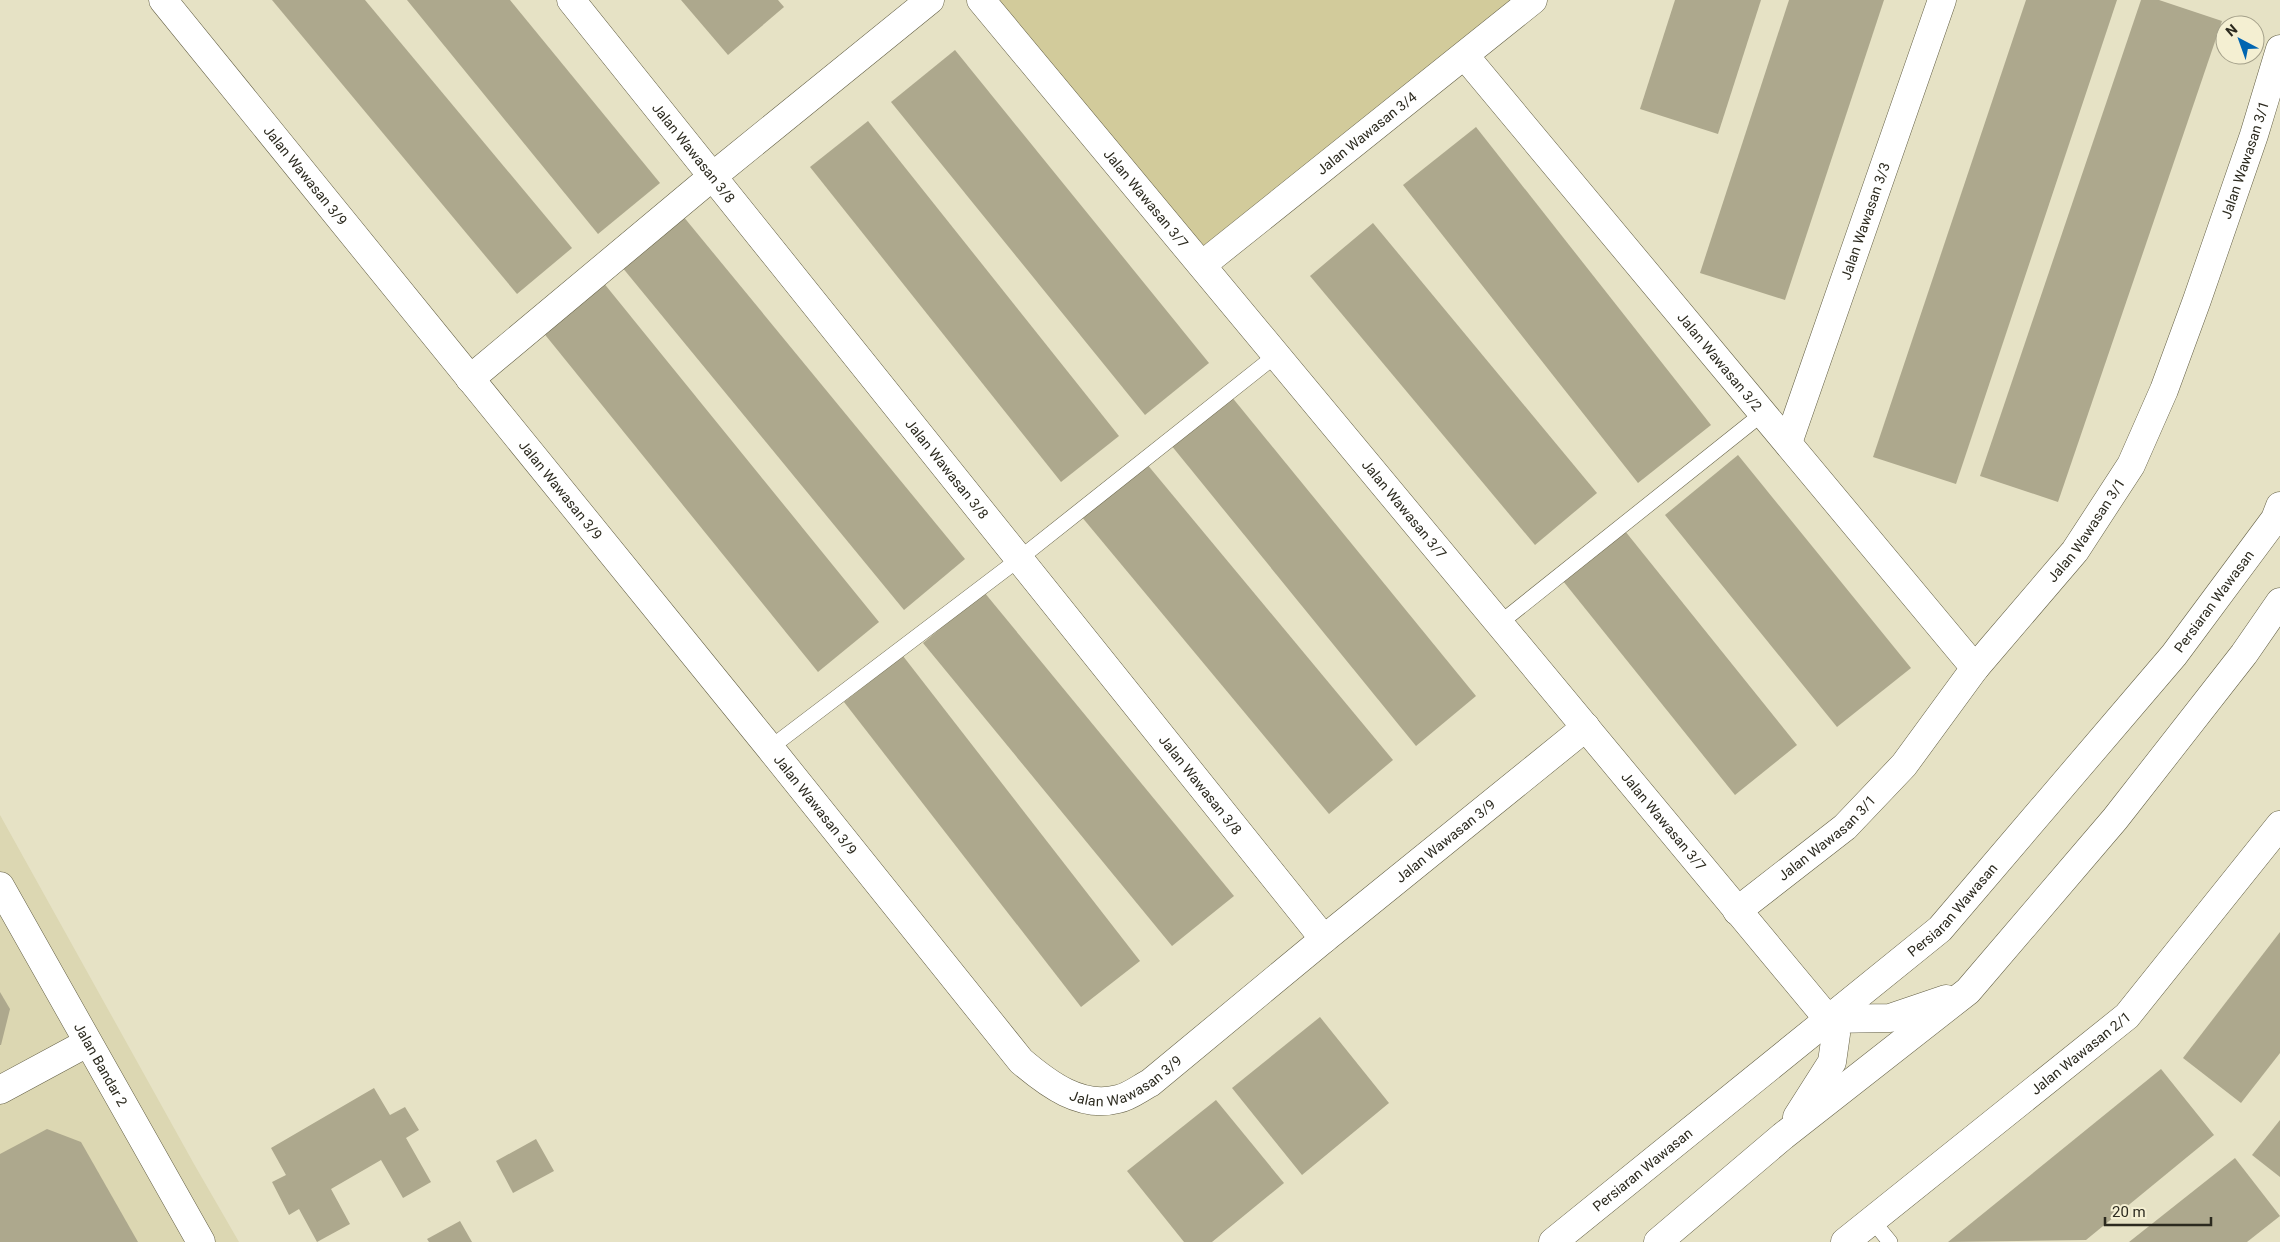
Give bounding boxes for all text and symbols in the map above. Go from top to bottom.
north arrow [2215,15,2265,65]
text: N [2222,21,2240,39]
street label: Jalan Wawasan 3/4 [1314,88,1420,178]
street label: Jalan Wawasan 3/1 [2218,99,2272,221]
street label: Jalan Wawasan 3/8 [649,100,738,206]
street label: Jalan Wawasan 3/9 [260,123,350,228]
street label: Jalan Wawasan 3/7 [1100,146,1192,251]
street label: Jalan Wawasan 3/3 [1837,160,1893,282]
street label: Jalan Wawasan 3/2 [1674,309,1765,414]
street label: Jalan Wawasan 3/8 [902,416,992,522]
street label: Jalan Wawasan 3/9 [516,437,606,543]
street label: Jalan Wawasan 3/7 [1359,457,1450,562]
street label: Jalan Wawasan 3/1 [2044,475,2128,585]
street label: Persiaran Wawasan [2171,547,2257,655]
street label: Jalan Wawasan 3/8 [1156,732,1245,838]
street label: Jalan Wawasan 3/9 [771,752,860,858]
street label: Jalan Wawasan 3/7 [1618,769,1709,874]
street label: Jalan Wawasan 3/1 [1775,792,1879,884]
street label: Jalan Wawasan 3/9 [1392,796,1498,886]
street label: Persiaran Wawasan [1904,860,2001,960]
street label: Jalan Wawasan 2/1 [2028,1008,2134,1098]
street label: Jalan Bandar 2 [71,1020,131,1109]
street label: Jalan Wawasan 3/9 [1068,1052,1185,1109]
street label: Persiaran Wawasan [1590,1125,1695,1215]
scale bar [2105,1194,2211,1226]
text: 20 m [2112,1203,2146,1221]

